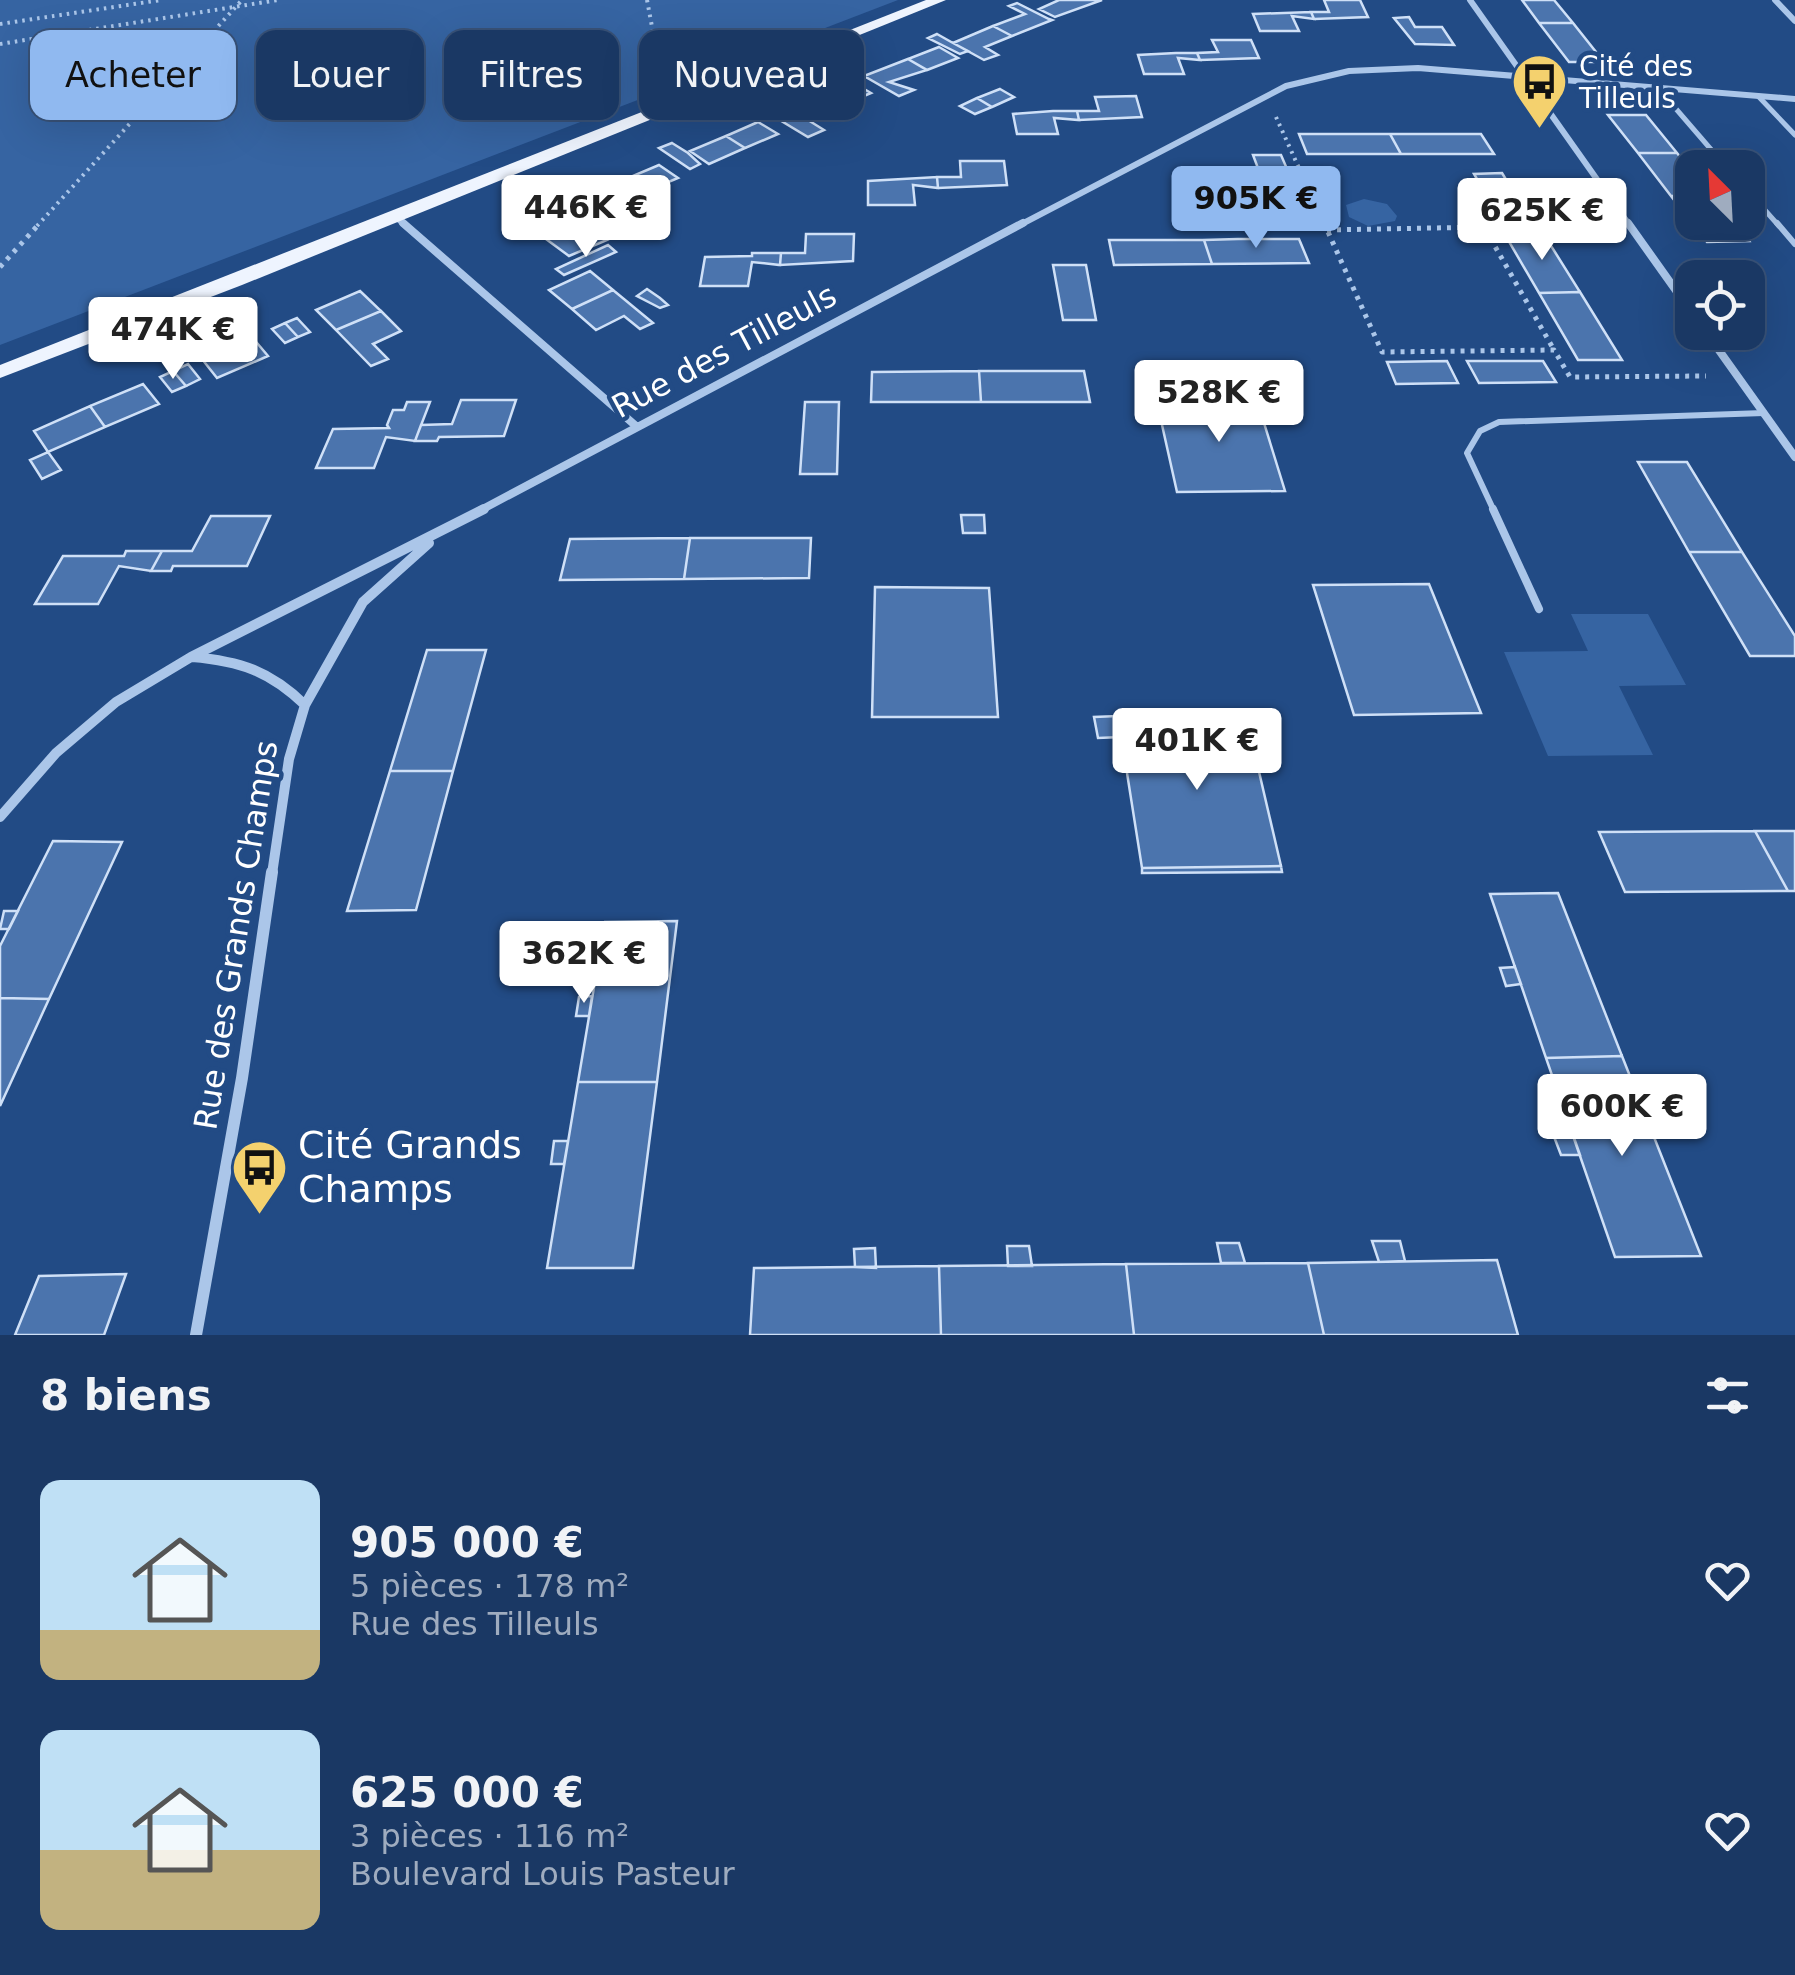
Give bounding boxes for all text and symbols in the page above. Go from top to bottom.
chip: Acheter [30,30,236,120]
chip: Louer [256,30,424,120]
chip: Filtres [444,30,619,120]
chip: Nouveau [639,30,864,120]
place label: Cité des Tilleuls [1578,50,1693,115]
bus stop icon: Cité des Tilleuls [1510,52,1570,131]
north arrow [1675,150,1765,240]
map controls [1675,150,1765,350]
pin: 905K € [1175,166,1337,251]
pin: 446K € [505,175,667,260]
pin: 625K € [1461,178,1623,263]
text: 905K € [1194,179,1319,217]
text: 446K € [524,188,649,226]
text: 625K € [1480,191,1605,229]
button: locate [1675,260,1765,350]
street label: Rue des Tilleuls [605,276,843,426]
pin: 474K € [92,297,254,382]
text: 474K € [111,310,236,348]
pin: 528K € [1138,360,1300,445]
text: 528K € [1157,373,1282,411]
pin: 401K € [1116,708,1278,793]
text: 401K € [1135,721,1260,759]
street label: Rue des Grands Champs [186,738,286,1132]
pin: 362K € [503,921,665,1006]
text: 362K € [522,934,647,972]
pin: 600K € [1541,1074,1703,1159]
text: 600K € [1560,1087,1685,1125]
place label: Cité Grands Champs [298,1123,522,1211]
bus stop icon: Cité Grands Champs [229,1137,289,1216]
icon: filters [1700,1368,1755,1423]
text: 8 biens [40,1371,212,1420]
text: 905 000 € [350,1518,584,1567]
icon: home [120,1520,240,1640]
icon: heart [1700,1553,1755,1608]
text: 5 pièces · 178 m² [350,1567,629,1605]
text: Rue des Tilleuls [350,1605,599,1643]
text: 625 000 € [350,1768,584,1817]
icon: home [120,1770,240,1890]
icon: heart [1700,1803,1755,1858]
text: 3 pièces · 116 m² [350,1817,629,1855]
text: Boulevard Louis Pasteur [350,1855,735,1893]

